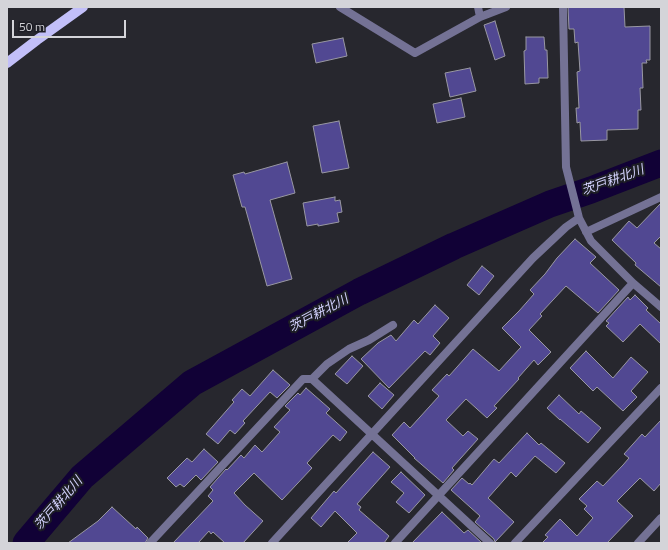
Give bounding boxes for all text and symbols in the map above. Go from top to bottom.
scale bar [14,12,128,38]
text: 50 m [19,17,45,36]
water label: 茨戸耕北川 [580,163,646,199]
water label: 茨戸耕北川 [287,292,351,336]
water label: 茨戸耕北川 [32,474,86,534]

